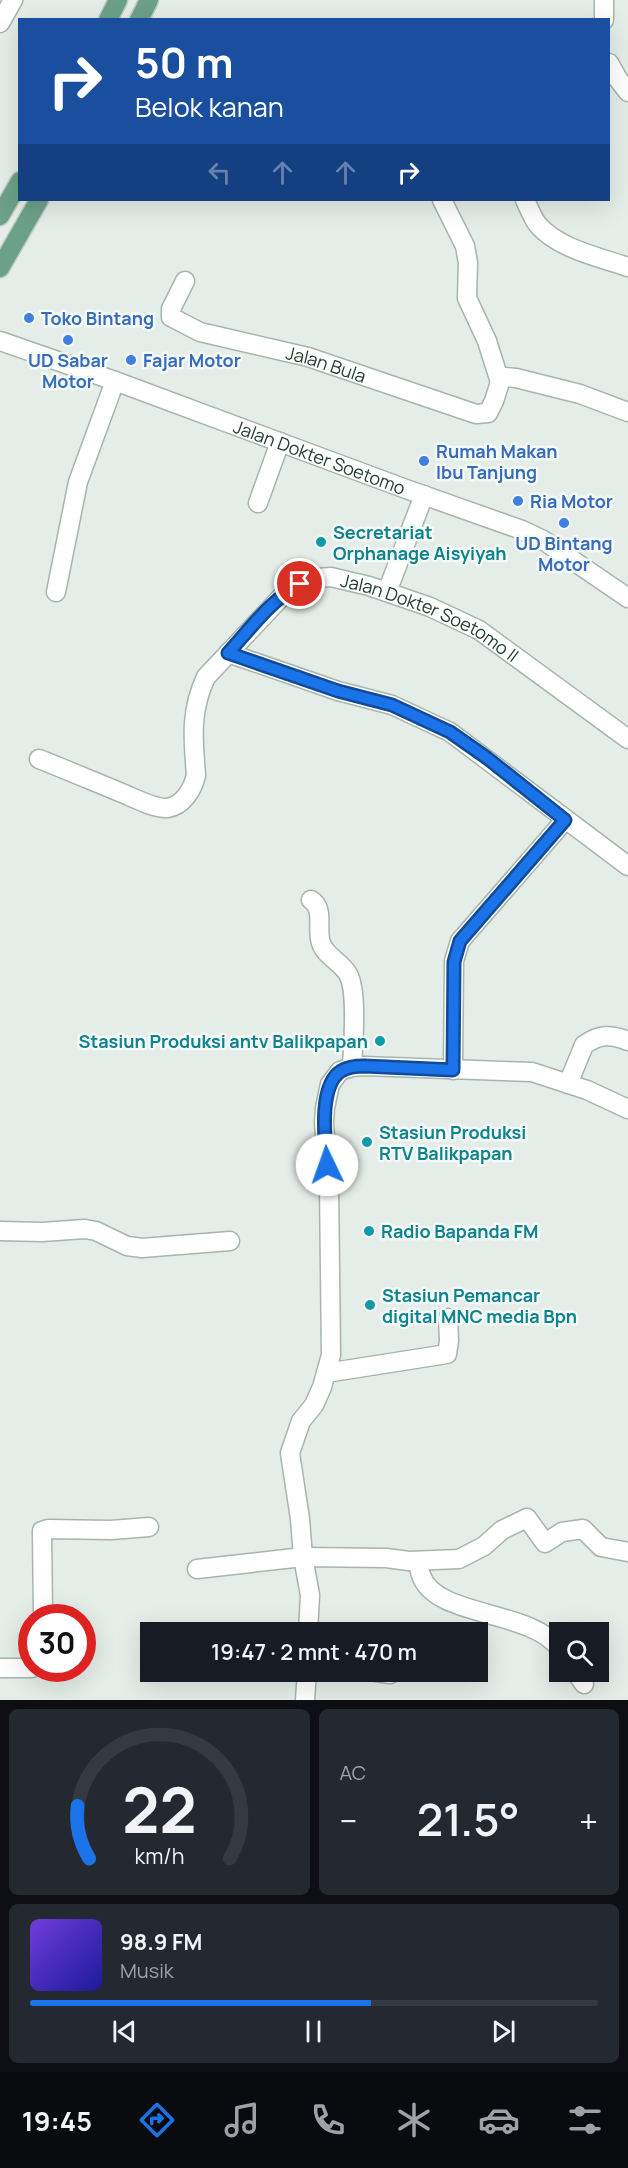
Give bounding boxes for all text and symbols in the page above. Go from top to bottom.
text: 50 m [135,33,233,91]
icon: right [36,42,114,120]
text: Belok kanan [135,88,284,125]
icon: left [203,156,236,189]
icon: ahead [266,156,299,189]
icon: ahead [329,156,362,189]
icon: right [392,156,425,189]
place label: Toko Bintang [41,306,154,330]
marker: Toko Bintang [22,311,36,325]
marker: UD Sabar Motor [61,333,75,347]
street label: Jalan Bula [284,340,369,388]
place label: UD Sabar Motor [28,348,108,393]
place label: Fajar Motor [143,348,241,372]
marker: Fajar Motor [124,353,138,367]
street label: Jalan Dokter Soetomo [230,414,409,500]
place label: Rumah Makan Ibu Tanjung [436,439,558,484]
marker: Rumah Makan Ibu Tanjung [417,454,431,468]
place label: Ria Motor [530,489,613,513]
marker: Ria Motor [511,494,525,508]
marker: UD Bintang Motor [557,516,571,530]
place label: Secretariat Orphanage Aisyiyah [333,520,507,565]
place label: UD Bintang Motor [515,531,613,576]
marker: Secretariat Orphanage Aisyiyah [314,535,328,549]
pin [274,558,325,609]
icon: arrive [283,567,316,600]
street label: Jalan Dokter Soetomo II [338,568,524,667]
place label: Stasiun Produksi antv Balikpapan [79,1029,368,1053]
marker: Stasiun Produksi antv Balikpapan [373,1034,387,1048]
place label: Stasiun Produksi RTV Balikpapan [379,1120,526,1165]
position arrow [295,1133,359,1197]
marker: Stasiun Produksi RTV Balikpapan [360,1135,374,1149]
place label: Radio Bapanda FM [381,1219,538,1243]
marker: Radio Bapanda FM [362,1224,376,1238]
place label: Stasiun Pemancar digital MNC media Bpn [382,1283,577,1328]
marker: Stasiun Pemancar digital MNC media Bpn [363,1298,377,1312]
speed limit sign: 30 [18,1604,96,1682]
map controls [549,1622,609,1682]
button: search [549,1622,609,1682]
text: 19:47 · 2 mnt · 470 m [211,1637,417,1667]
text: AC [340,1759,366,1786]
text: 22 [122,1766,196,1852]
text: 21.5° [417,1788,520,1850]
text: − [340,1798,357,1843]
text: + [579,1798,598,1843]
text: km/h [134,1841,184,1870]
text: 98.9 FM [120,1927,202,1957]
text: Musik [120,1957,174,1984]
icon: previous [108,2015,141,2048]
icon: pause [297,2015,330,2048]
icon: next [487,2015,520,2048]
icon: directions [136,2099,178,2141]
icon: music [221,2099,263,2141]
icon: phone [307,2099,349,2141]
icon: climate [393,2099,435,2141]
icon: car [478,2099,520,2141]
icon: filters [564,2099,606,2141]
text: 19:45 [22,2102,92,2139]

